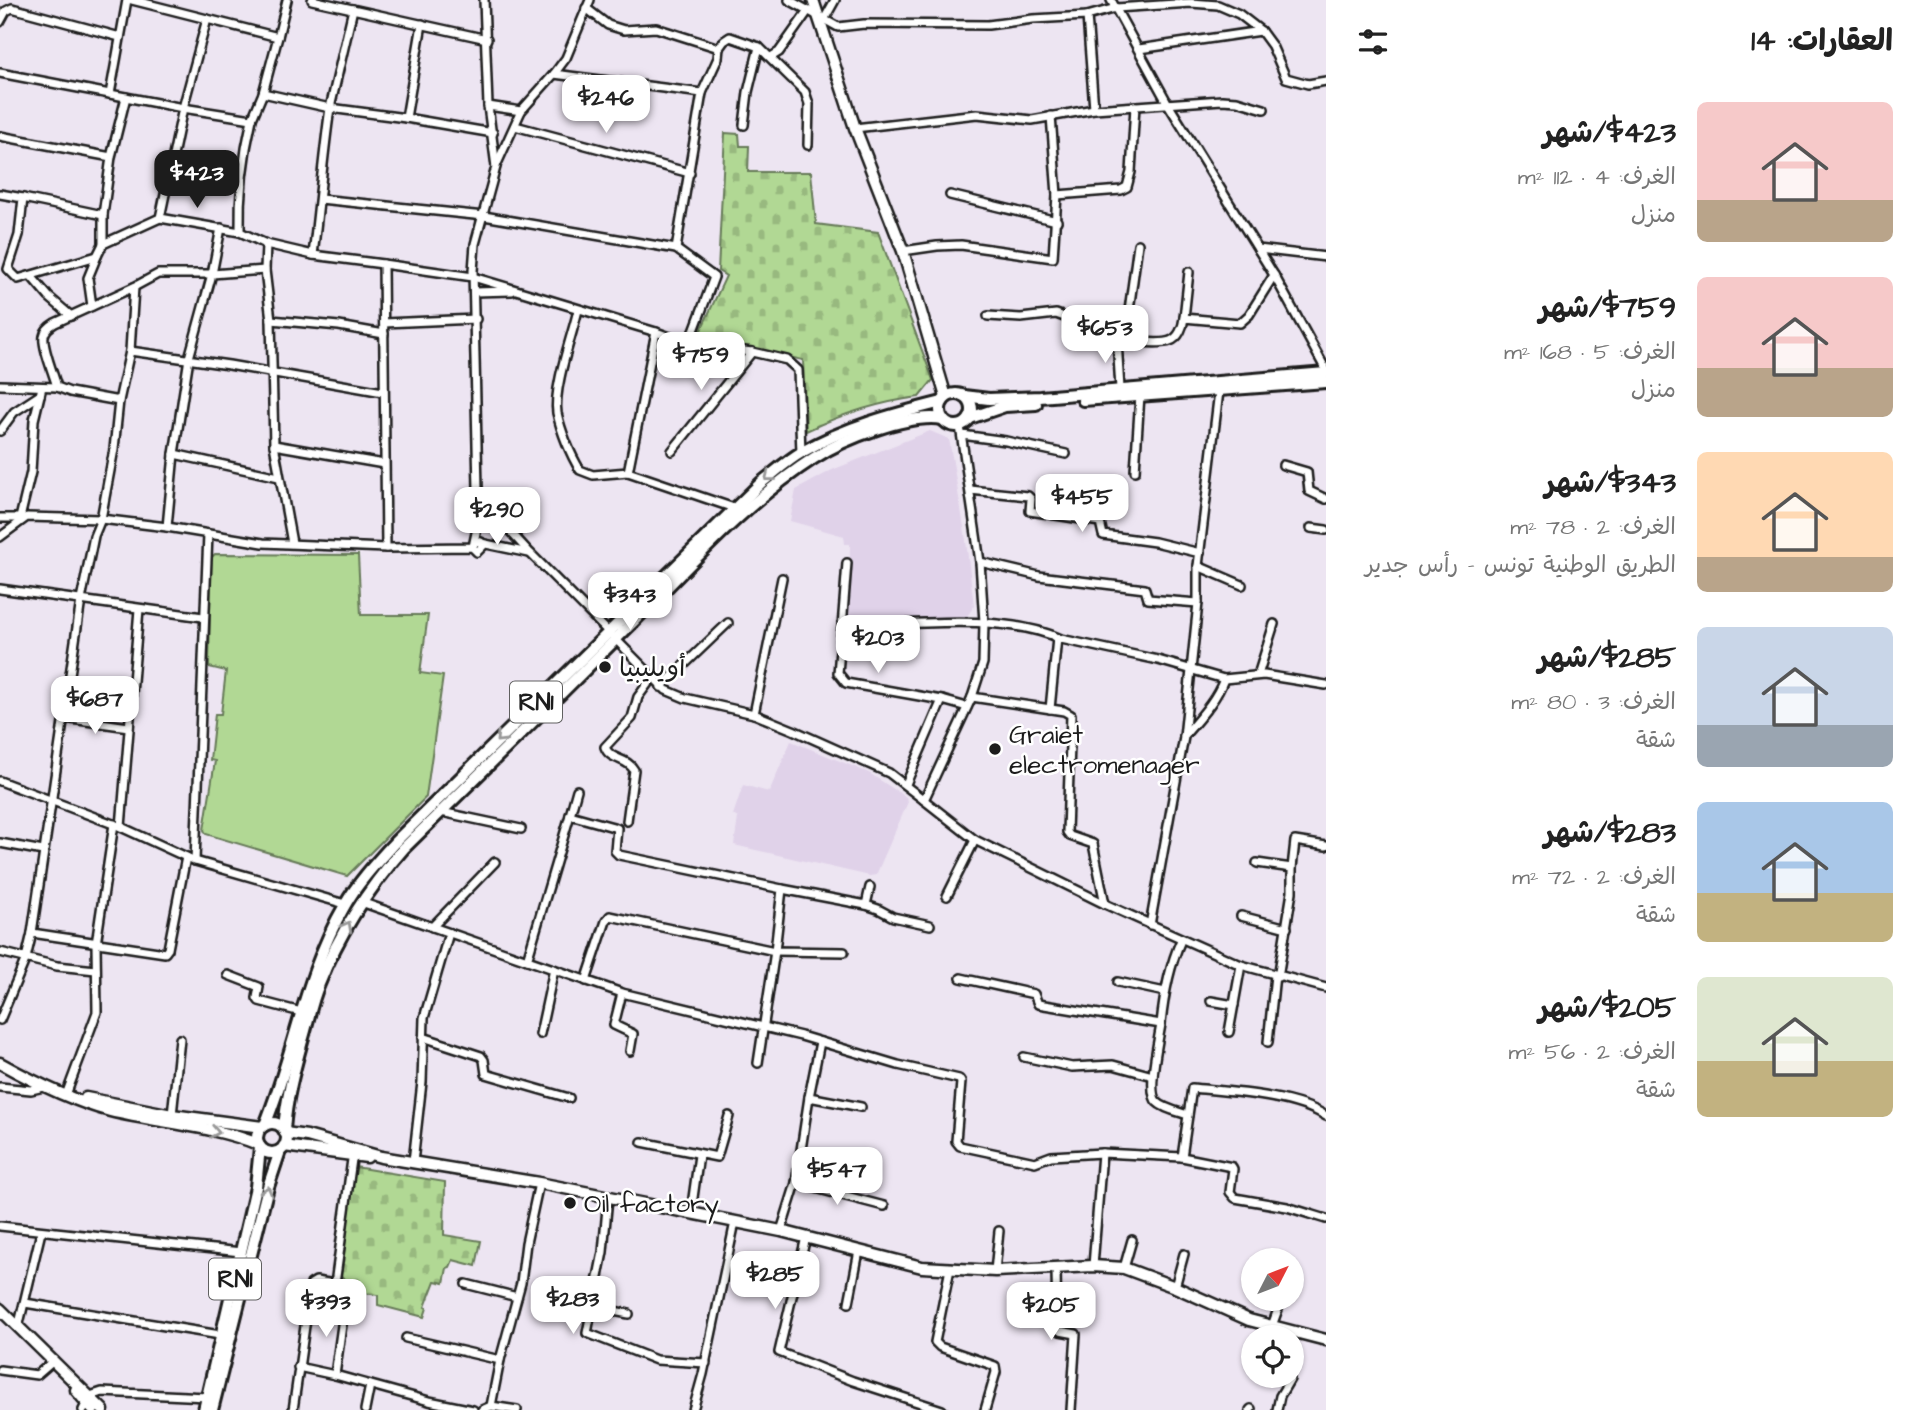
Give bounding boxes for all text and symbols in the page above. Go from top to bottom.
text: العقارات: 14 [1751,20,1893,62]
icon: filters [1354,23,1392,61]
pin: $246 [565,76,647,135]
text: $246 [578,82,634,114]
text: $423/شهر [1543,112,1676,154]
icon: home [1753,130,1837,214]
pin: $423 [156,150,238,210]
text: $423 [170,157,224,189]
text: الغرف: 4 · 112 m² [1518,161,1676,193]
text: منزل [1631,199,1676,231]
text: $759/شهر [1539,287,1676,329]
icon: home [1753,305,1837,389]
pin: $653 [1064,306,1146,365]
text: $653 [1077,312,1133,344]
pin: $759 [660,332,742,392]
text: الغرف: 5 · 168 m² [1504,336,1676,368]
text: $759 [673,339,729,371]
text: منزل [1631,374,1676,406]
text: $343/شهر [1545,462,1676,504]
one-way arrow [764,468,777,481]
pin: $455 [1041,475,1123,534]
icon: home [1753,480,1837,564]
text: $455 [1051,481,1113,513]
pin: $290 [456,488,538,547]
text: $290 [470,494,524,526]
text: الغرف: 2 · 78 m² [1510,511,1676,543]
text: الطريق الوطنية تونس - رأس جدير [1365,549,1676,581]
pin: $343 [589,572,671,632]
text: $343 [604,579,656,611]
pin: $203 [837,616,919,675]
text: $203 [852,622,904,654]
text: $285/شهر [1538,637,1676,679]
place label: أويليبيا [619,650,686,686]
icon: home [1753,655,1837,739]
marker: أويليبيا [597,659,613,675]
pin: $687 [54,676,136,736]
road number: RN1 [510,682,562,722]
text: $687 [67,683,123,715]
text: الغرف: 3 · 80 m² [1511,686,1676,718]
place label: Graiet electromenager [1009,717,1200,785]
text: شقة [1636,724,1676,756]
one-way arrow [496,729,509,742]
marker: Graiet electromenager [987,741,1003,757]
text: $283/شهر [1544,812,1676,854]
icon: home [1753,830,1837,914]
text: الغرف: 2 · 72 m² [1512,861,1676,893]
text: شقة [1636,899,1676,931]
one-way arrow [339,920,352,933]
text: $205/شهر [1538,987,1676,1029]
icon: home [1753,1005,1837,1089]
text: الغرف: 2 · 56 m² [1509,1036,1676,1068]
text: شقة [1636,1074,1676,1106]
one-way arrow [209,1123,221,1138]
pin: $547 [796,1148,878,1207]
text: $547 [808,1154,866,1186]
one-way arrow [259,1186,273,1198]
place label: Oil factory [584,1186,719,1224]
marker: Oil factory [562,1195,578,1211]
north arrow [1241,1248,1304,1311]
map controls [1241,1248,1304,1388]
pin: $285 [734,1252,816,1311]
text: $285 [746,1258,804,1290]
road number: RN1 [209,1259,261,1300]
pin: $283 [532,1276,614,1336]
pin: $393 [285,1280,367,1339]
pin: $205 [1010,1282,1092,1342]
text: $283 [547,1283,599,1315]
text: $393 [301,1286,351,1318]
text: $205 [1023,1289,1079,1321]
button: locate [1241,1325,1304,1388]

